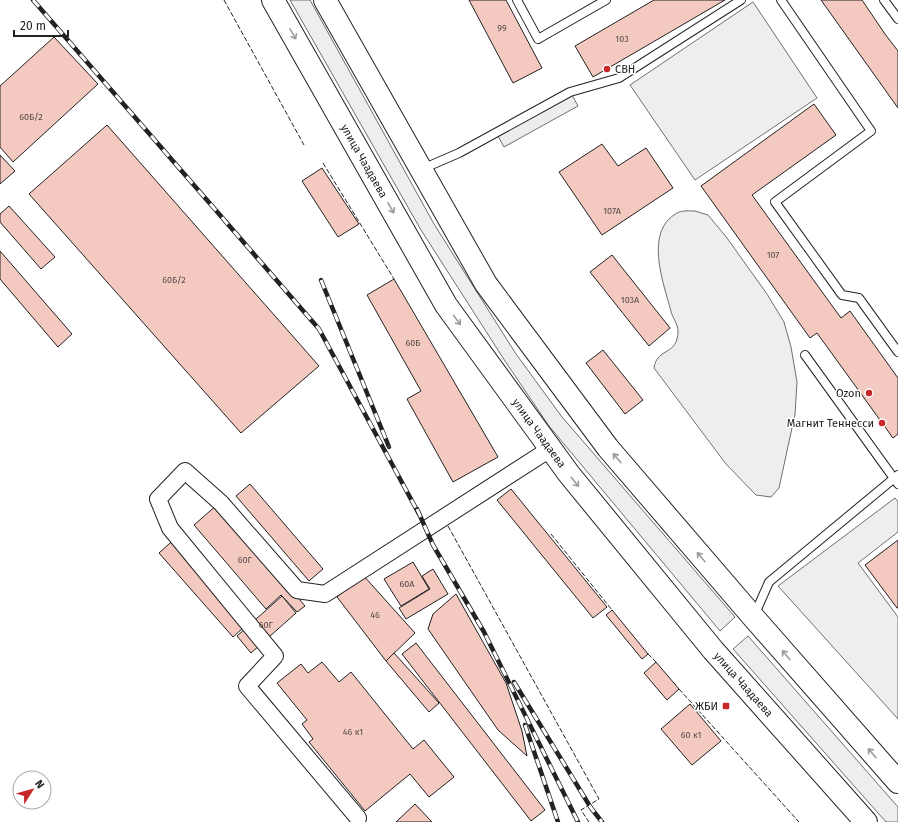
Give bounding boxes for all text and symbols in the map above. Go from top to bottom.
scale bar [14,12,68,38]
text: 20 m [20,19,46,33]
house number: 99 [497,23,507,33]
one-way arrow [289,28,297,40]
house number: 103 [615,34,629,44]
place label: СВН [615,63,635,76]
marker: СВН [602,64,612,74]
house number: 60Б/2 [19,112,43,122]
street label: улица Чаадаева [338,122,390,200]
one-way arrow [388,202,396,214]
house number: 107А [603,206,622,216]
house number: 107 [767,250,779,260]
house number: 60Б/2 [162,275,186,285]
house number: 103А [621,295,640,305]
one-way arrow [453,314,461,325]
house number: 60Б [405,338,421,348]
place label: Ozon [836,387,861,400]
marker: Ozon [864,388,874,398]
street label: улица Чаадаева [509,396,568,471]
place label: Магнит Теннесси [787,417,874,430]
marker: Магнит Теннесси [877,418,887,428]
one-way arrow [613,453,622,463]
one-way arrow [570,476,579,487]
one-way arrow [697,552,706,562]
house number: 60Г [238,555,253,565]
house number: 60А [400,579,415,589]
house number: 46 [370,610,380,620]
house number: 60Г [259,620,274,630]
street label: улица Чаадаева [711,650,775,720]
one-way arrow [782,650,791,661]
place label: ЖБИ [695,700,718,713]
marker: ЖБИ [721,701,731,711]
house number: 46 к1 [343,727,363,737]
house number: 60 к1 [681,730,701,740]
one-way arrow [868,748,877,758]
north arrow [12,770,52,810]
text: N [32,777,47,791]

